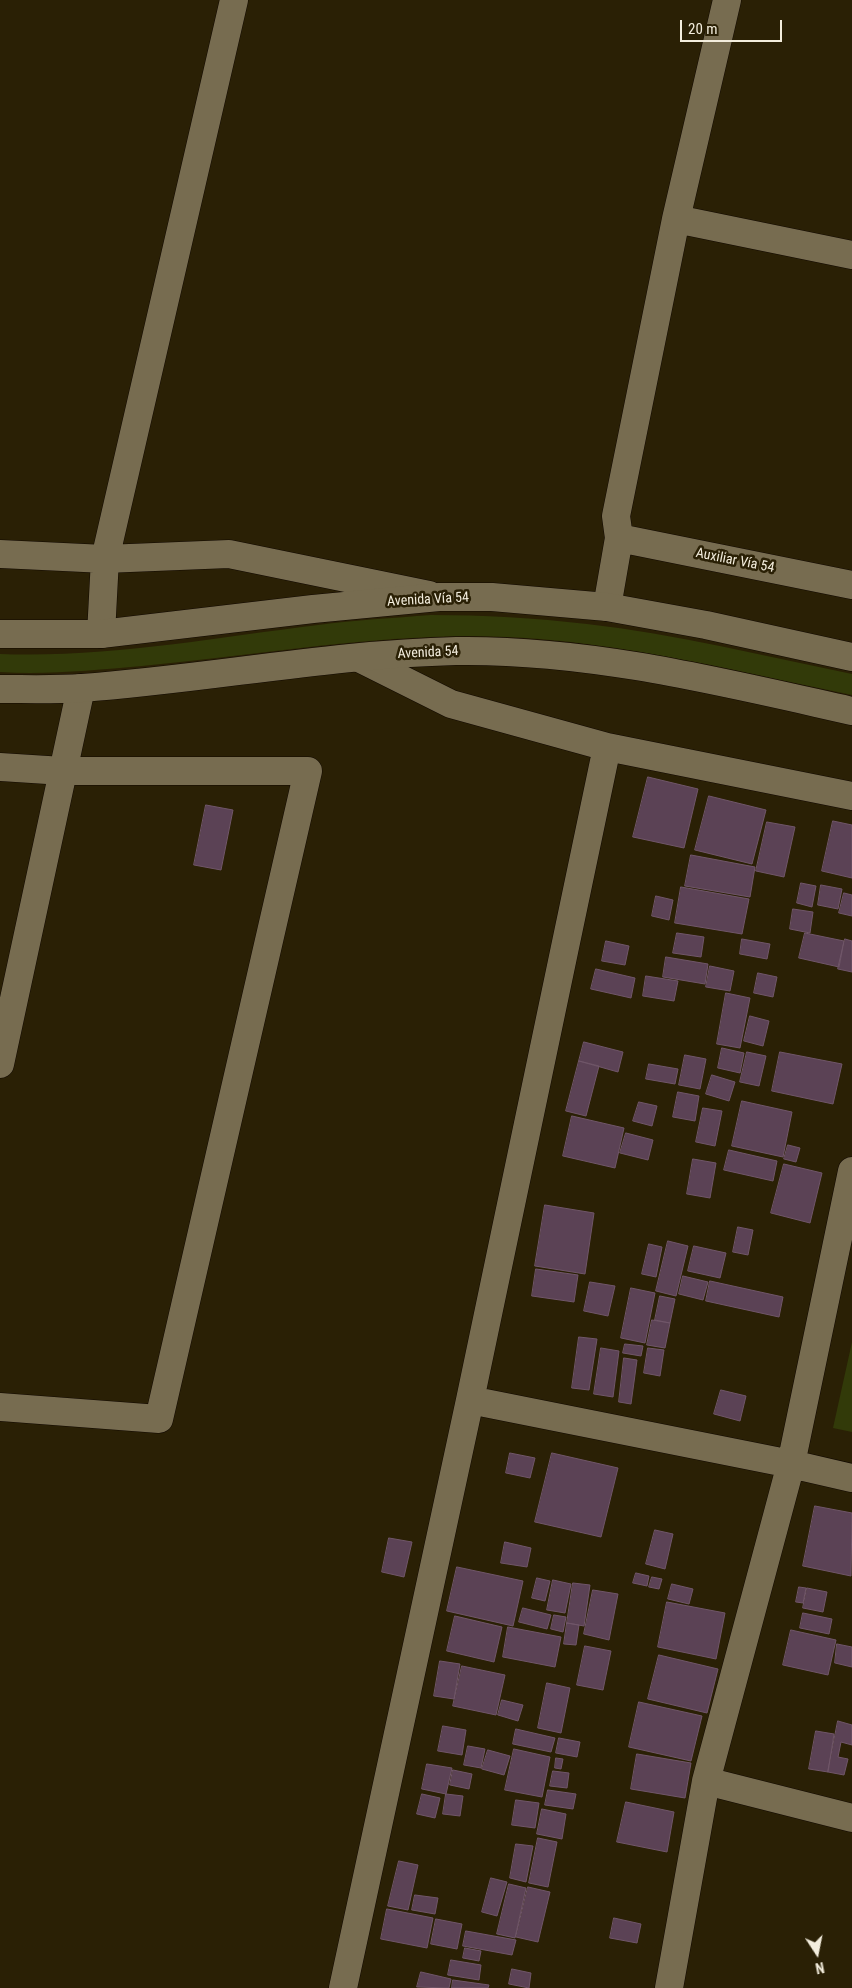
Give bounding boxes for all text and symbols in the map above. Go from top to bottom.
scale bar [682,10,784,42]
text: 20 m [688,20,718,38]
street label: Auxiliar Vía 54 [694,545,776,577]
street label: Avenida Vía 54 [387,589,469,611]
street label: Avenida 54 [397,643,459,663]
north arrow [792,1928,842,1978]
text: N [814,1959,826,1976]

